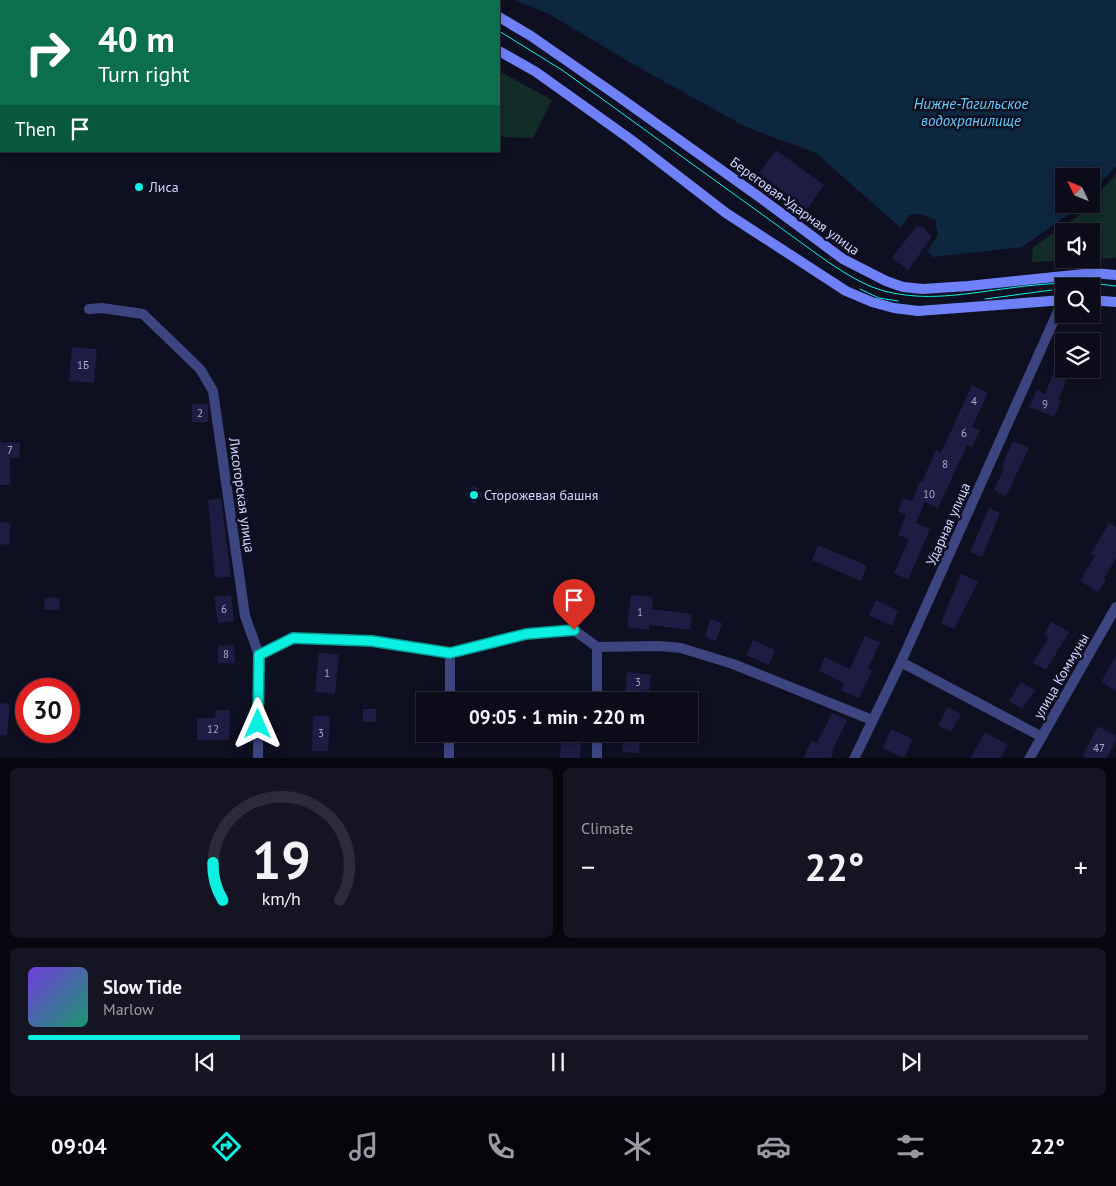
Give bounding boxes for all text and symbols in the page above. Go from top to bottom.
text: 40 m [98,16,175,62]
icon: right [15,20,80,85]
text: Turn right [98,60,190,88]
water label: Нижне-Тагильское водохранилище [914,94,1028,130]
icon: arrive [66,115,94,143]
text: Then [15,117,56,141]
street label: Береговая-Ударная улица [727,153,863,259]
north arrow [1055,168,1100,212]
map controls [1055,168,1100,378]
place label: Лиса [148,178,179,196]
marker: Лиса [133,181,145,193]
button: sound [1055,223,1100,268]
button: search [1055,278,1100,323]
button: layers [1055,333,1100,378]
house number: 1Б [77,358,89,372]
house number: 4 [971,394,977,408]
house number: 9 [1042,397,1048,411]
house number: 2 [197,406,203,420]
house number: 6 [961,426,967,440]
street label: Лисогорская улица [225,435,259,554]
house number: 7 [7,443,13,457]
house number: 8 [942,457,948,471]
street label: Ударная улица [922,480,974,568]
place label: Сторожевая башня [484,486,599,504]
house number: 10 [923,487,935,501]
marker: Сторожевая башня [468,489,480,501]
pin [553,579,595,630]
icon: arrive [560,586,588,614]
house number: 6 [221,602,227,616]
house number: 1 [637,605,643,619]
street label: улица Коммуны [1029,630,1093,722]
house number: 8 [223,647,229,661]
house number: 1 [324,666,330,680]
house number: 3 [635,675,641,689]
speed limit sign: 30 [15,678,80,743]
position arrow [231,697,283,749]
text: 09:05 · 1 min · 220 m [469,705,645,729]
house number: 12 [207,722,219,736]
house number: 3 [318,726,324,740]
house number: 47 [1093,741,1105,755]
text: Climate [581,818,633,838]
text: 19 [252,826,311,893]
text: 22° [805,842,864,891]
text: − [581,848,595,885]
text: + [1074,848,1088,885]
text: km/h [262,887,301,910]
text: Slow Tide [103,975,182,999]
text: Marlow [103,999,154,1019]
icon: previous [191,1048,219,1076]
icon: pause [544,1048,572,1076]
icon: next [897,1048,925,1076]
icon: directions [209,1129,244,1164]
icon: music [346,1129,381,1164]
icon: phone [483,1129,518,1164]
icon: climate [620,1129,655,1164]
icon: car [756,1129,791,1164]
icon: filters [893,1129,928,1164]
text: 09:04 [51,1132,107,1160]
text: 22° [1030,1132,1065,1160]

